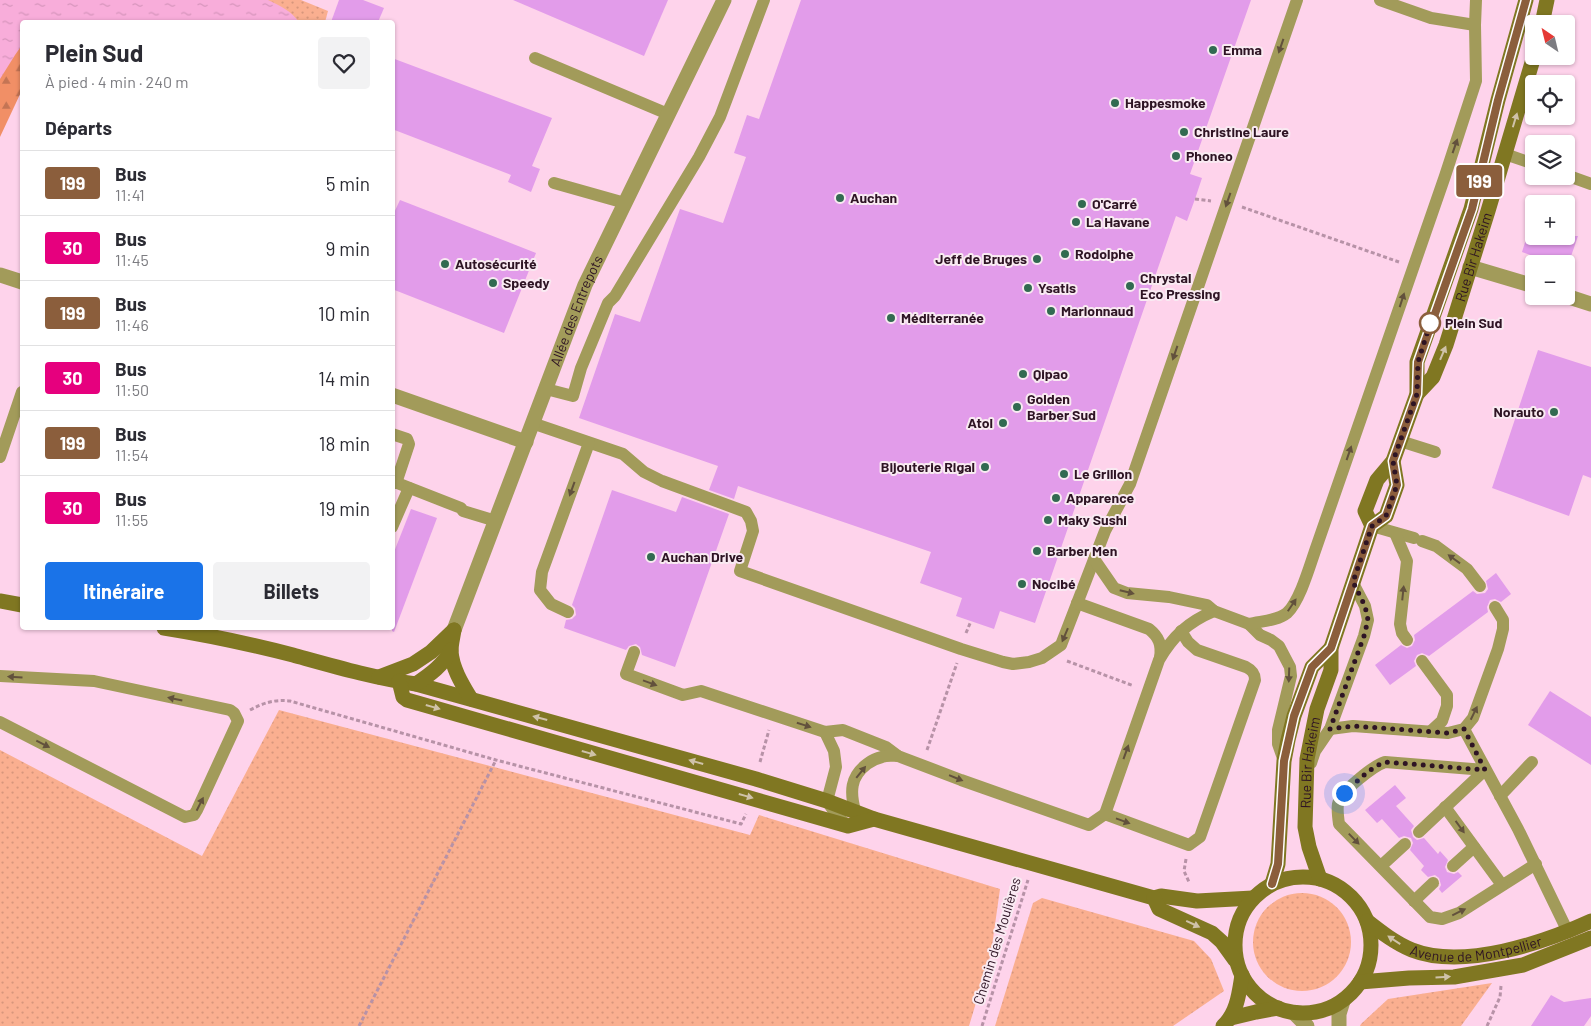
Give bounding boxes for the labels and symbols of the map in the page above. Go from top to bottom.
north arrow [1525,15,1575,65]
one-way arrow [1277,39,1285,54]
place label: Emma [1223,41,1262,58]
marker: Emma [1207,44,1219,56]
place label: Happesmoke [1125,94,1206,111]
marker: Happesmoke [1109,97,1121,109]
one-way arrow [1512,113,1520,128]
place label: Christine Laure [1194,123,1289,140]
marker: Christine Laure [1178,126,1190,138]
one-way arrow [1451,138,1459,153]
place label: Phoneo [1186,147,1233,164]
marker: Phoneo [1170,150,1182,162]
line badge: 199 [1450,165,1508,197]
place label: Auchan [850,189,897,206]
marker: Auchan [834,192,846,204]
one-way arrow [1224,192,1231,207]
place label: O'Carré [1092,195,1137,212]
marker: O'Carré [1076,198,1088,210]
street label: Rue Bir Hakeim [1451,210,1495,304]
place label: La Havane [1086,213,1150,230]
marker: La Havane [1070,216,1082,228]
place label: Rodolphe [1075,245,1134,262]
marker: Rodolphe [1059,248,1071,260]
place label: Jeff de Bruges [935,250,1027,267]
street label: Allée des Entrepots [546,252,606,368]
marker: Jeff de Bruges [1031,253,1043,265]
place label: Autosécurité [455,255,537,272]
marker: Autosécurité [439,258,451,270]
place label: Chrystal Eco Pressing [1140,269,1220,302]
place label: Speedy [503,274,550,291]
marker: Speedy [487,277,499,289]
place label: Ysatis [1038,279,1076,296]
marker: Chrystal Eco Pressing [1124,280,1136,292]
marker: Ysatis [1022,282,1034,294]
one-way arrow [1399,292,1406,307]
place label: Marionnaud [1061,302,1133,319]
marker: Marionnaud [1045,305,1057,317]
place label: Méditerranée [901,309,984,326]
marker: Méditerranée [885,312,897,324]
marker: Plein Sud [1419,312,1441,334]
place label: Plein Sud [1445,314,1502,331]
one-way arrow [1171,346,1178,361]
one-way arrow [1439,346,1447,360]
place label: Qipao [1033,365,1068,382]
marker: Qipao [1017,368,1029,380]
place label: Golden Barber Sud [1027,390,1096,423]
marker: Golden Barber Sud [1011,401,1023,413]
place label: Norauto [1494,403,1544,420]
marker: Norauto [1548,406,1560,418]
place label: Atol [968,414,993,431]
marker: Atol [997,417,1009,429]
one-way arrow [1346,446,1354,461]
place label: Bijouterie Rigal [881,458,975,475]
marker: Bijouterie Rigal [979,461,991,473]
place label: Le Grillon [1074,465,1132,482]
marker: Le Grillon [1058,468,1070,480]
one-way arrow [568,481,575,496]
place label: Apparence [1066,489,1135,506]
marker: Apparence [1050,492,1062,504]
place label: Maky Sushi [1058,511,1127,528]
marker: Maky Sushi [1042,514,1054,526]
place label: Barber Men [1047,542,1117,559]
marker: Barber Men [1031,545,1043,557]
place label: Auchan Drive [661,548,743,565]
marker: Auchan Drive [645,551,657,563]
one-way arrow [1448,554,1461,565]
place label: Nocibé [1032,575,1076,592]
marker: Nocibé [1016,578,1028,590]
one-way arrow [1399,585,1407,601]
one-way arrow [1119,588,1134,596]
one-way arrow [1287,598,1297,612]
one-way arrow [1061,628,1069,643]
one-way arrow [1285,667,1293,683]
one-way arrow [6,672,22,680]
one-way arrow [643,679,658,687]
one-way arrow [167,694,183,702]
one-way arrow [426,704,441,712]
one-way arrow [1470,706,1479,721]
one-way arrow [532,714,548,722]
street label: Rue Bir Hakeim [1297,715,1323,809]
one-way arrow [797,722,812,730]
one-way arrow [36,740,51,748]
one-way arrow [1123,744,1130,759]
one-way arrow [582,749,597,757]
one-way arrow [689,758,704,766]
one-way arrow [855,765,866,778]
one-way arrow [949,774,963,782]
your location [1332,781,1357,806]
one-way arrow [739,793,754,801]
one-way arrow [196,797,204,812]
one-way arrow [1116,818,1131,825]
one-way arrow [1455,820,1465,834]
one-way arrow [1348,833,1360,845]
street label: Chemin des Moulières [969,875,1024,1006]
one-way arrow [1452,907,1466,915]
one-way arrow [1186,920,1200,928]
street label: Avenue de Montpellier [1408,932,1544,965]
one-way arrow [1387,936,1400,945]
one-way arrow [1436,973,1452,981]

